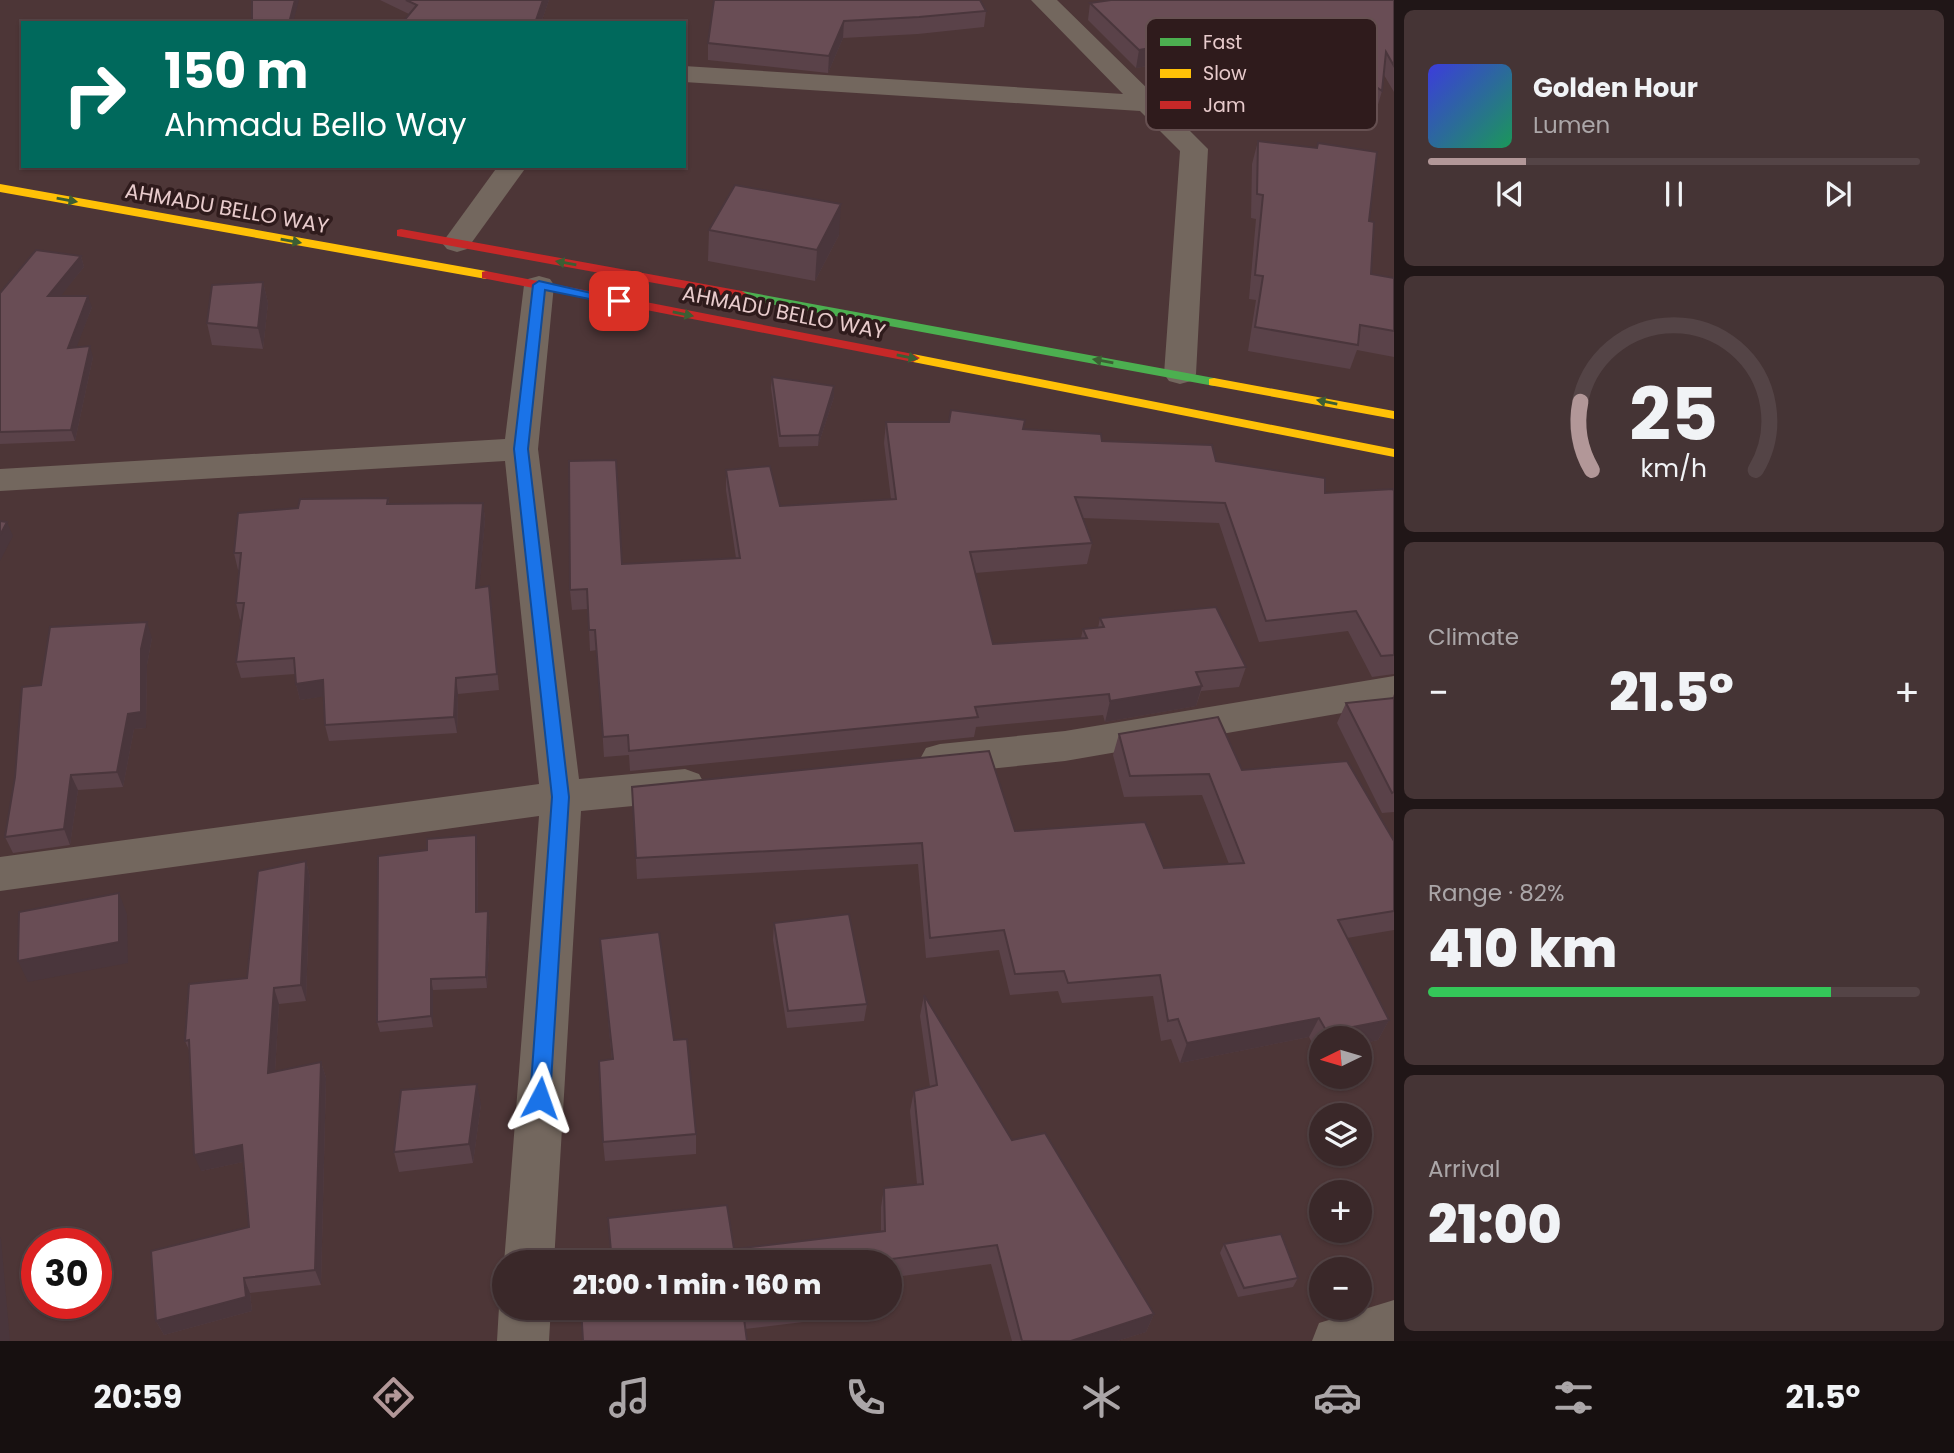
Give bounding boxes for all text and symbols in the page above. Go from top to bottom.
legend [1146,18,1377,130]
text: Fast [1203,29,1242,56]
text: 150 m [164,37,309,105]
icon: right [49,49,140,140]
text: Slow [1203,60,1247,87]
text: Golden Hour [1533,70,1698,106]
text: Jam [1203,92,1245,119]
text: Ahmadu Bello Way [164,102,466,147]
text: Lumen [1533,109,1610,141]
icon: previous [1491,175,1529,213]
icon: pause [1655,175,1693,213]
icon: next [1819,175,1857,213]
street label: AHMADU BELLO WAY [123,176,331,240]
one-way arrow [56,195,78,206]
one-way arrow [280,235,302,246]
one-way arrow [555,257,577,268]
pin [589,271,649,331]
street label: AHMADU BELLO WAY [680,278,888,346]
icon: arrive [600,282,638,320]
one-way arrow [672,308,694,319]
one-way arrow [896,352,918,363]
one-way arrow [1092,355,1114,366]
text: 25 [1630,365,1718,466]
one-way arrow [1316,396,1338,407]
text: km/h [1641,451,1707,486]
text: Climate [1428,621,1519,653]
text: 21.5° [1609,656,1734,729]
text: − [1428,666,1449,719]
text: + [1894,666,1920,719]
text: Range · 82% [1428,877,1564,909]
text: 410 km [1428,912,1617,985]
north arrow [1309,1026,1372,1088]
map controls [1309,1026,1372,1320]
position arrow [503,1061,577,1135]
button: layers [1309,1103,1372,1166]
text: Arrival [1428,1153,1500,1185]
button: + [1309,1180,1372,1243]
text: 21:00 [1428,1188,1562,1261]
speed limit sign: 30 [21,1228,112,1319]
button: − [1309,1257,1372,1320]
text: 21:00 · 1 min · 160 m [573,1267,821,1303]
icon: directions [369,1373,418,1422]
icon: music [605,1373,654,1422]
icon: phone [841,1373,890,1422]
icon: climate [1077,1373,1126,1422]
icon: car [1313,1373,1362,1422]
icon: filters [1549,1373,1598,1422]
text: 20:59 [94,1374,182,1419]
text: 21.5° [1785,1374,1860,1419]

